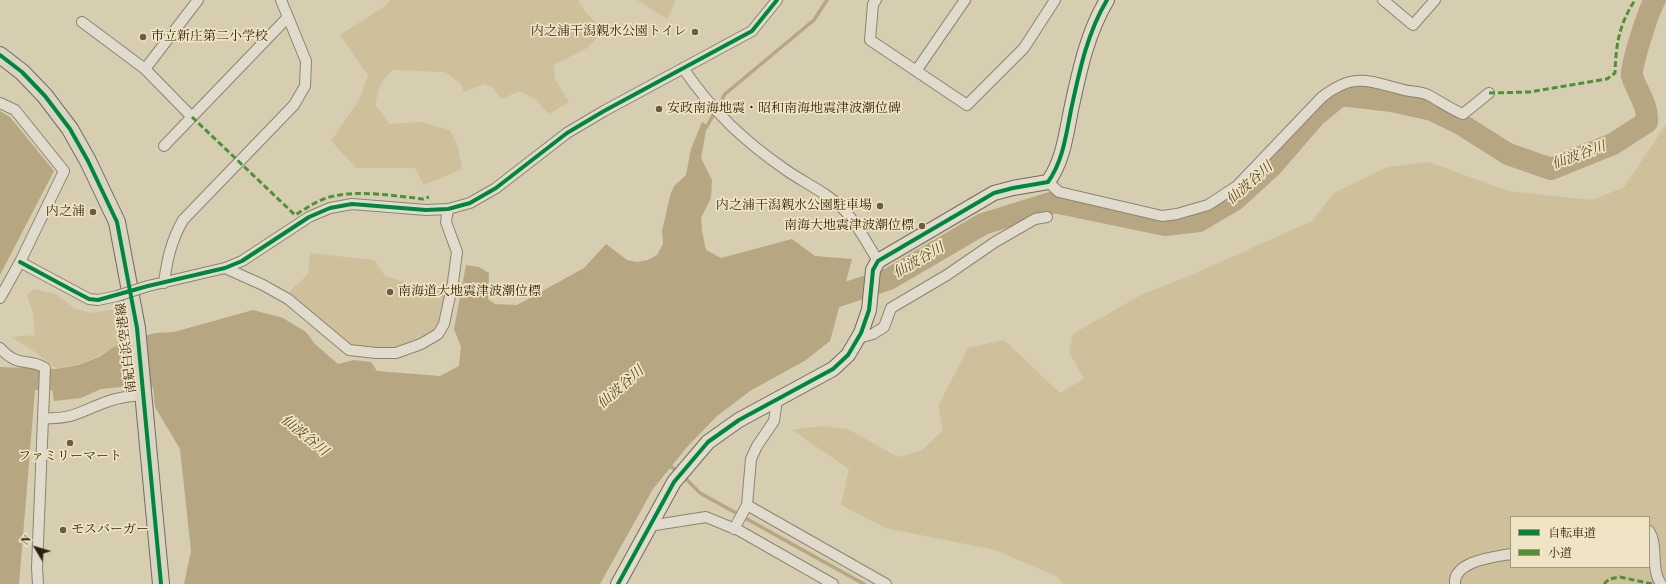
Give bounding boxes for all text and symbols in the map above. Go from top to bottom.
place label: 内之浦干潟親水公園トイレ [531,24,687,40]
marker: 内之浦干潟親水公園トイレ [690,27,700,37]
place label: 市立新庄第二小学校 [151,29,268,45]
marker: 市立新庄第二小学校 [138,32,148,42]
place label: 安政南海地震・昭和南海地震津波潮位碑 [667,101,901,117]
marker: 安政南海地震・昭和南海地震津波潮位碑 [654,104,664,114]
water label: 仙波谷川 [1550,139,1608,173]
water label: 仙波谷川 [1223,159,1277,209]
place label: 内之浦干潟親水公園駐車場 [716,198,872,214]
marker: 内之浦干潟親水公園駐車場 [875,201,885,211]
place label: 内之浦 [46,204,85,220]
marker: 内之浦 [88,207,98,217]
place label: 南海大地震津波潮位標 [784,218,914,234]
marker: 南海大地震津波潮位標 [917,221,927,231]
water label: 仙波谷川 [891,240,947,282]
place label: 南海道大地震津波潮位標 [398,284,541,300]
marker: 南海道大地震津波潮位標 [385,287,395,297]
street label: 南紀白浜空港線 [114,302,140,394]
water label: 仙波谷川 [594,363,648,413]
water label: 仙波谷川 [277,412,331,460]
marker: ファミリーマート [65,438,75,448]
place label: ファミリーマート [18,449,122,465]
legend [1510,516,1650,568]
place label: モスバーガー [71,522,149,538]
marker: モスバーガー [58,525,68,535]
text: 自転車道 [1548,526,1596,541]
north arrow [16,528,56,568]
text: N [18,533,35,548]
text: 小道 [1548,546,1572,561]

